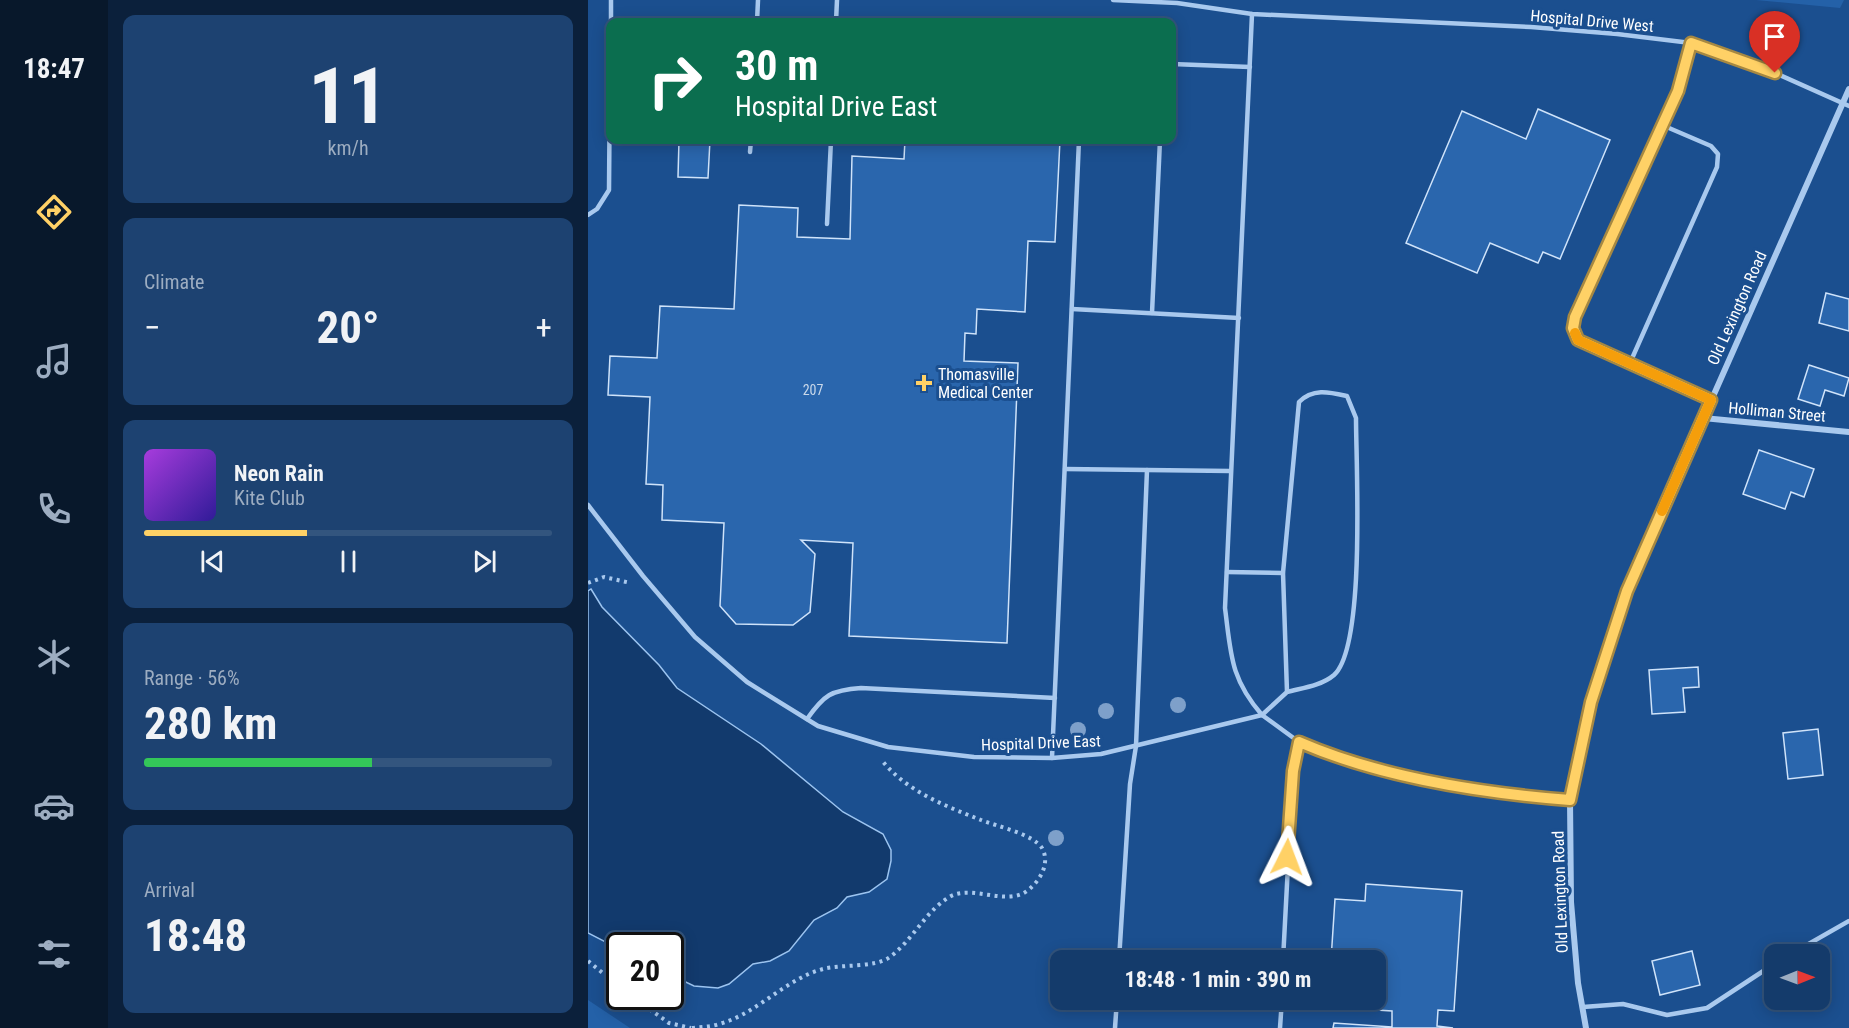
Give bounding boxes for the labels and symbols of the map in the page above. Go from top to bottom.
street label: Hospital Drive West [1530,6,1655,36]
pin [1749,11,1800,73]
street label: Old Lexington Road [1703,248,1771,368]
place label: Thomasville Medical Center [938,365,1033,402]
marker: Thomasville Medical Center [915,374,933,392]
house number: 207 [803,382,823,398]
street label: Holliman Street [1728,398,1827,426]
street label: Hospital Drive East [981,731,1101,755]
position arrow [1255,825,1319,889]
street label: Old Lexington Road [1548,830,1572,954]
speed limit sign: 20 [606,932,684,1010]
north arrow [1764,944,1830,1010]

